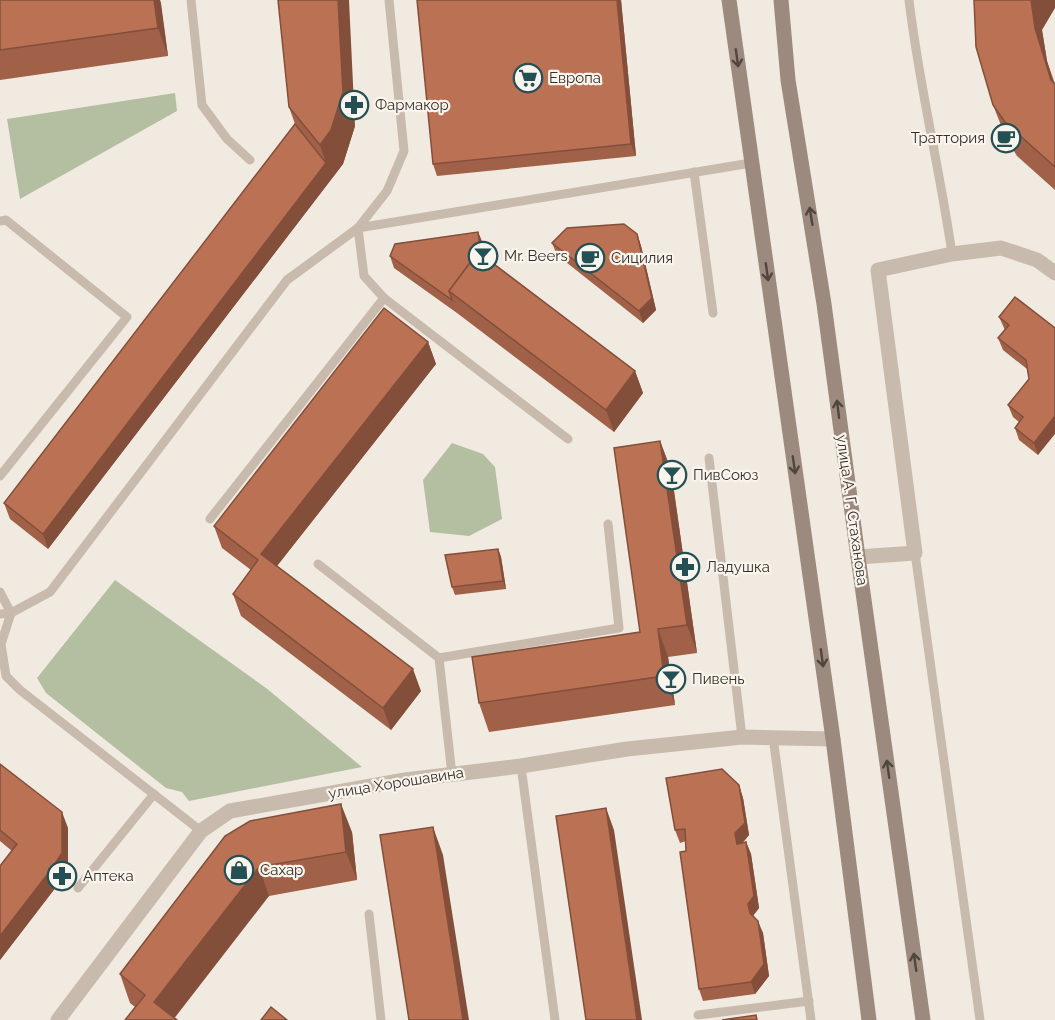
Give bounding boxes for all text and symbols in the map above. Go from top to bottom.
one-way arrow [731,48,742,67]
supermarket icon: Европа [512,62,544,94]
place label: Европа [549,69,601,87]
pharmacy icon: Фармакор [338,89,370,121]
place label: Фармакор [375,96,449,114]
cafe icon: Траттория [990,122,1022,154]
place label: Траттория [911,129,985,147]
one-way arrow [805,207,816,227]
bar icon: Mr. Beers [467,240,499,272]
cafe icon: Сицилия [574,242,606,274]
place label: Mr. Beers [504,247,568,265]
place label: Сицилия [611,249,673,267]
one-way arrow [761,261,772,281]
one-way arrow [833,400,844,420]
street label: улица А. Г. Стаханова [833,433,871,587]
one-way arrow [789,454,800,474]
bar icon: ПивСоюз [656,459,688,491]
place label: ПивСоюз [693,466,759,484]
pharmacy icon: Ладушка [669,551,701,583]
place label: Ладушка [706,558,770,576]
one-way arrow [816,648,827,667]
bar icon: Пивень [655,663,687,695]
place label: Пивень [692,670,745,688]
one-way arrow [882,760,893,779]
street label: улица Хорошавина [327,763,465,803]
shop icon: Сахар [223,854,255,886]
pharmacy icon: Аптека [46,860,78,892]
place label: Сахар [260,861,303,879]
place label: Аптека [83,867,134,885]
one-way arrow [910,953,921,972]

